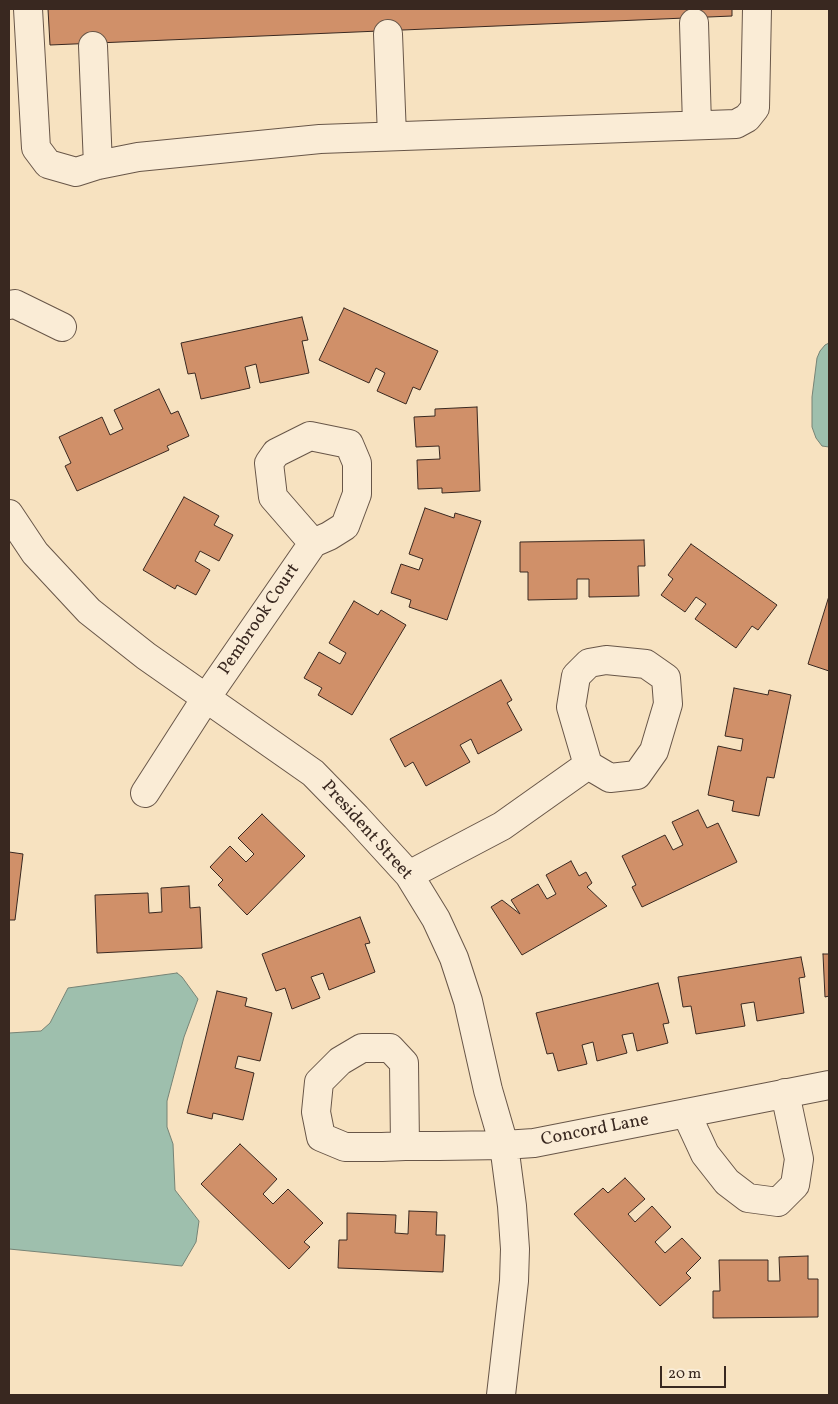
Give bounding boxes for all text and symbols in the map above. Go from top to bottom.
street label: Pembrook Court [215,560,305,680]
street label: President Street [316,777,416,885]
street label: Concord Lane [539,1110,651,1152]
scale bar [663,1356,729,1388]
text: 20 m [668,1364,701,1385]

